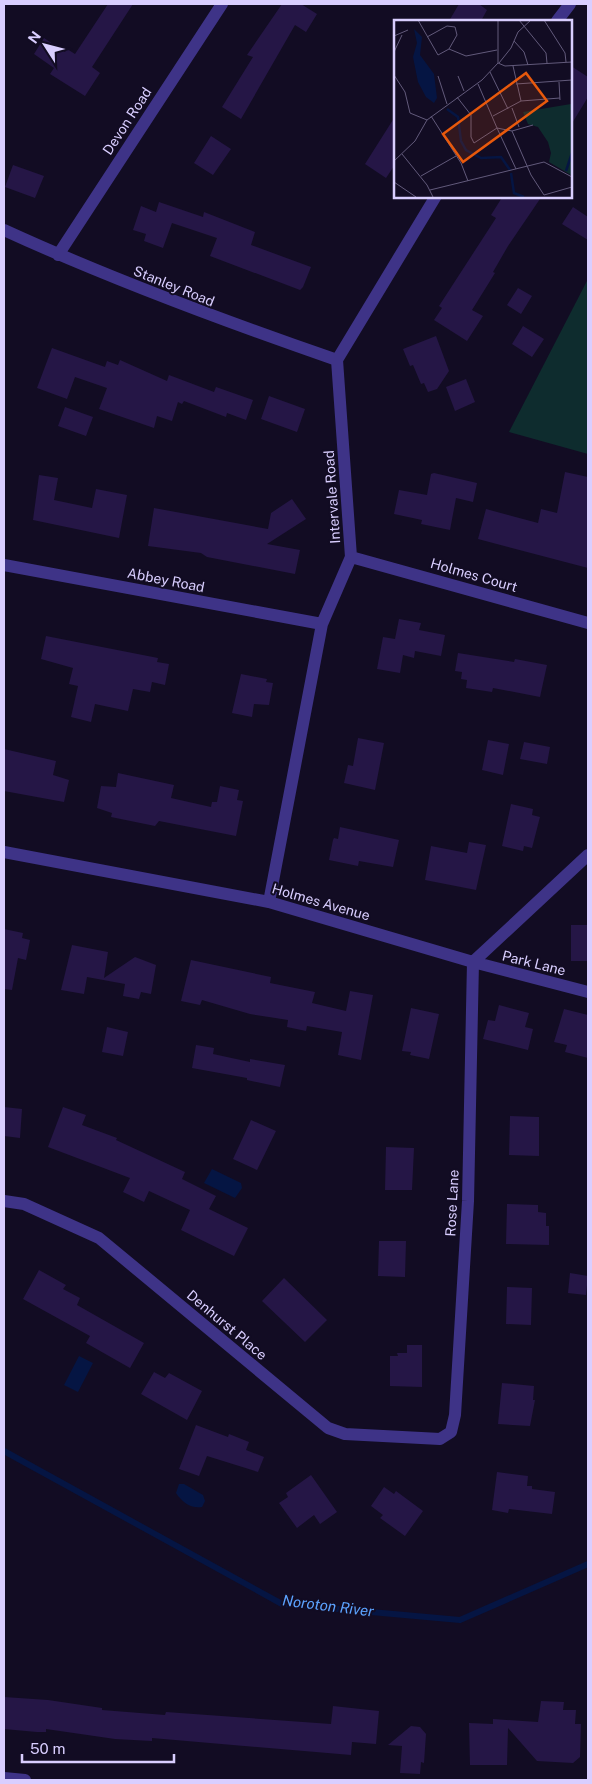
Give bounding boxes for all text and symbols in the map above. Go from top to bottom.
north arrow [20,20,70,70]
inset map [394,20,572,198]
text: N [25,28,44,46]
street label: Devon Road [99,84,155,158]
street label: Stanley Road [131,262,217,310]
street label: Intervale Road [321,450,343,544]
street label: Holmes Court [429,555,519,595]
street label: Abbey Road [126,565,206,595]
street label: Holmes Avenue [270,880,372,924]
street label: Park Lane [501,947,567,979]
street label: Rose Lane [442,1169,462,1237]
street label: Denhurst Place [184,1287,270,1363]
water label: Noroton River [281,1591,375,1620]
scale bar [22,1732,175,1764]
text: 50 m [30,1740,65,1757]

